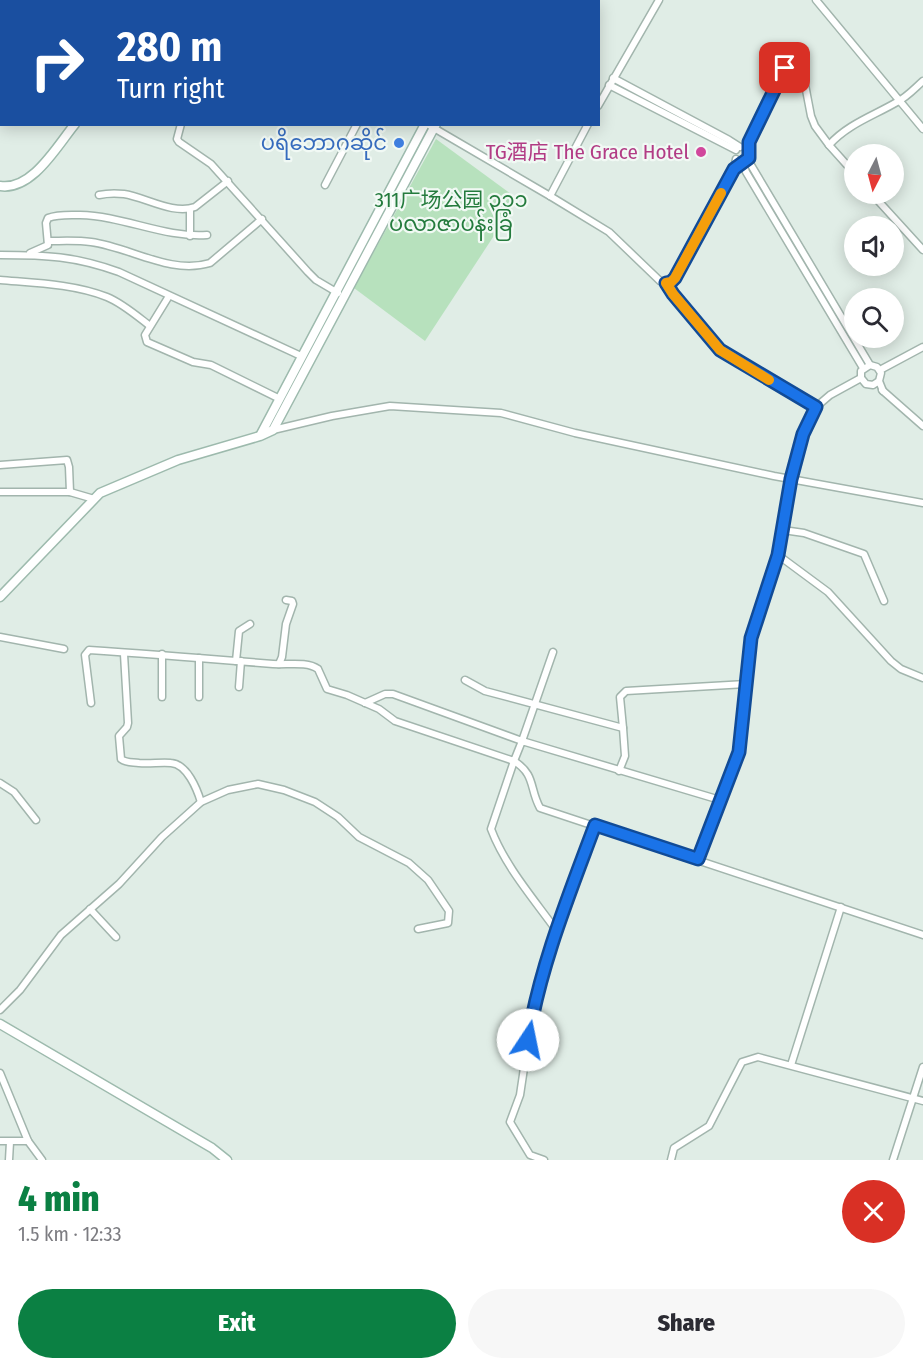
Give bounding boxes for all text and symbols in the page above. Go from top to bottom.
text: 280 m [117,22,222,72]
icon: right [18,24,96,102]
pin [759,42,810,93]
icon: arrive [768,51,801,84]
text: Turn right [117,73,225,105]
place label: ပရိဘောဂဆိုင် [261,127,387,160]
marker: ပရိဘောဂဆိုင် [392,136,406,150]
place label: TG酒店 The Grace Hotel [486,139,689,165]
north arrow [844,144,904,204]
map controls [844,144,904,348]
marker: TG酒店 The Grace Hotel [694,145,708,159]
park label: 311广场公园 ၃၁၁ ပလာဇာပန်းခြံ [374,187,528,241]
button: sound [844,216,904,276]
button: search [844,288,904,348]
position arrow [496,1008,560,1072]
text: 4 min [18,1177,100,1221]
button: close [842,1180,905,1243]
text: 1.5 km · 12:33 [18,1222,122,1246]
button: Exit [18,1289,456,1358]
button: Share [468,1289,905,1358]

